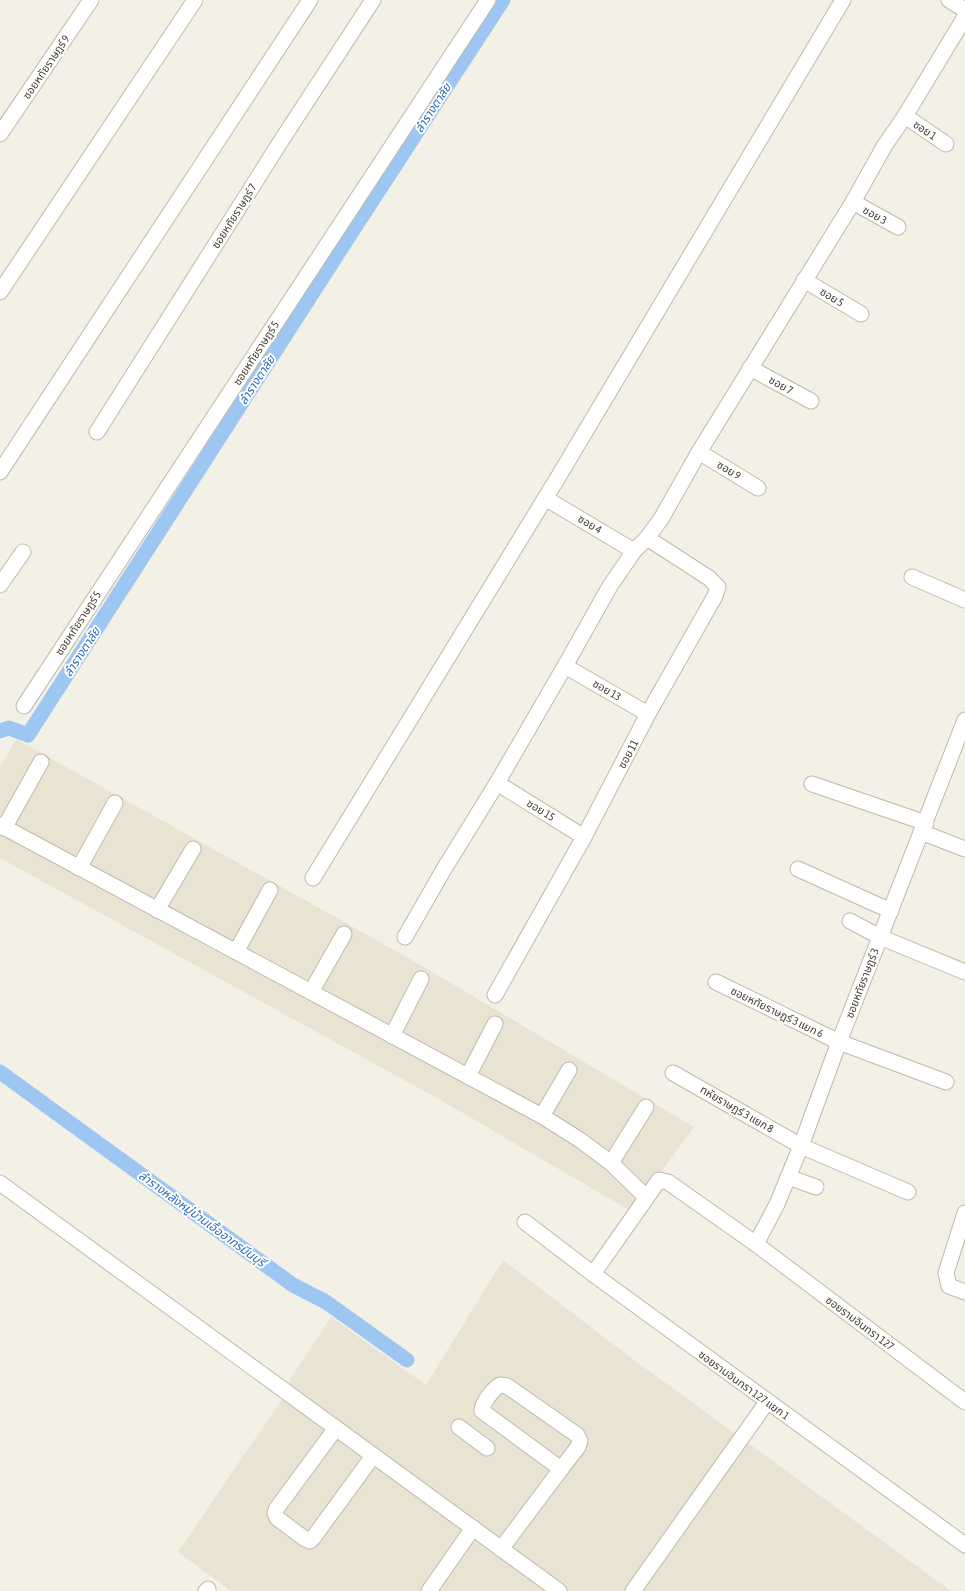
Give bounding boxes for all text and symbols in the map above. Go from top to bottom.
street label: ซอยหทัยราษฎร์ 9 [20,33,72,101]
water label: ลำรางตาลัย [412,80,454,135]
street label: ซอย 1 [911,118,939,142]
street label: ซอยหทัยราษฎร์ 7 [209,181,259,251]
street label: ซอย 3 [861,204,889,226]
street label: ซอย 5 [818,285,846,309]
street label: ซอยหทัยราษฎร์ 5 [231,319,281,387]
water label: ลำรางตาลัย [236,352,278,407]
street label: ซอย 7 [767,374,795,396]
street label: ซอย 9 [715,458,743,482]
street label: ซอย 4 [576,512,604,536]
street label: ซอยหทัยราษฎร์ 5 [53,589,103,657]
water label: ลำรางตาลัย [61,624,103,679]
street label: ซอย 13 [591,677,623,703]
street label: ซอย 11 [615,738,641,770]
street label: ซอย 15 [525,797,557,823]
street label: ซอยหทัยราษฎร์ 3 [843,946,881,1020]
street label: ซอยหทัยราษฎร์ 3 แยก 6 [729,984,825,1040]
street label: ทหัยราษฎร์ 3 แยก 8 [698,1083,776,1135]
water label: ลำรางหลังหมู่บ้านเอื้ออาทรมีนบุรี [135,1167,271,1272]
street label: ซอยรามอินทรา 127 [824,1293,896,1353]
street label: ซอยรามอินทรา 127 แยก 1 [696,1348,792,1422]

